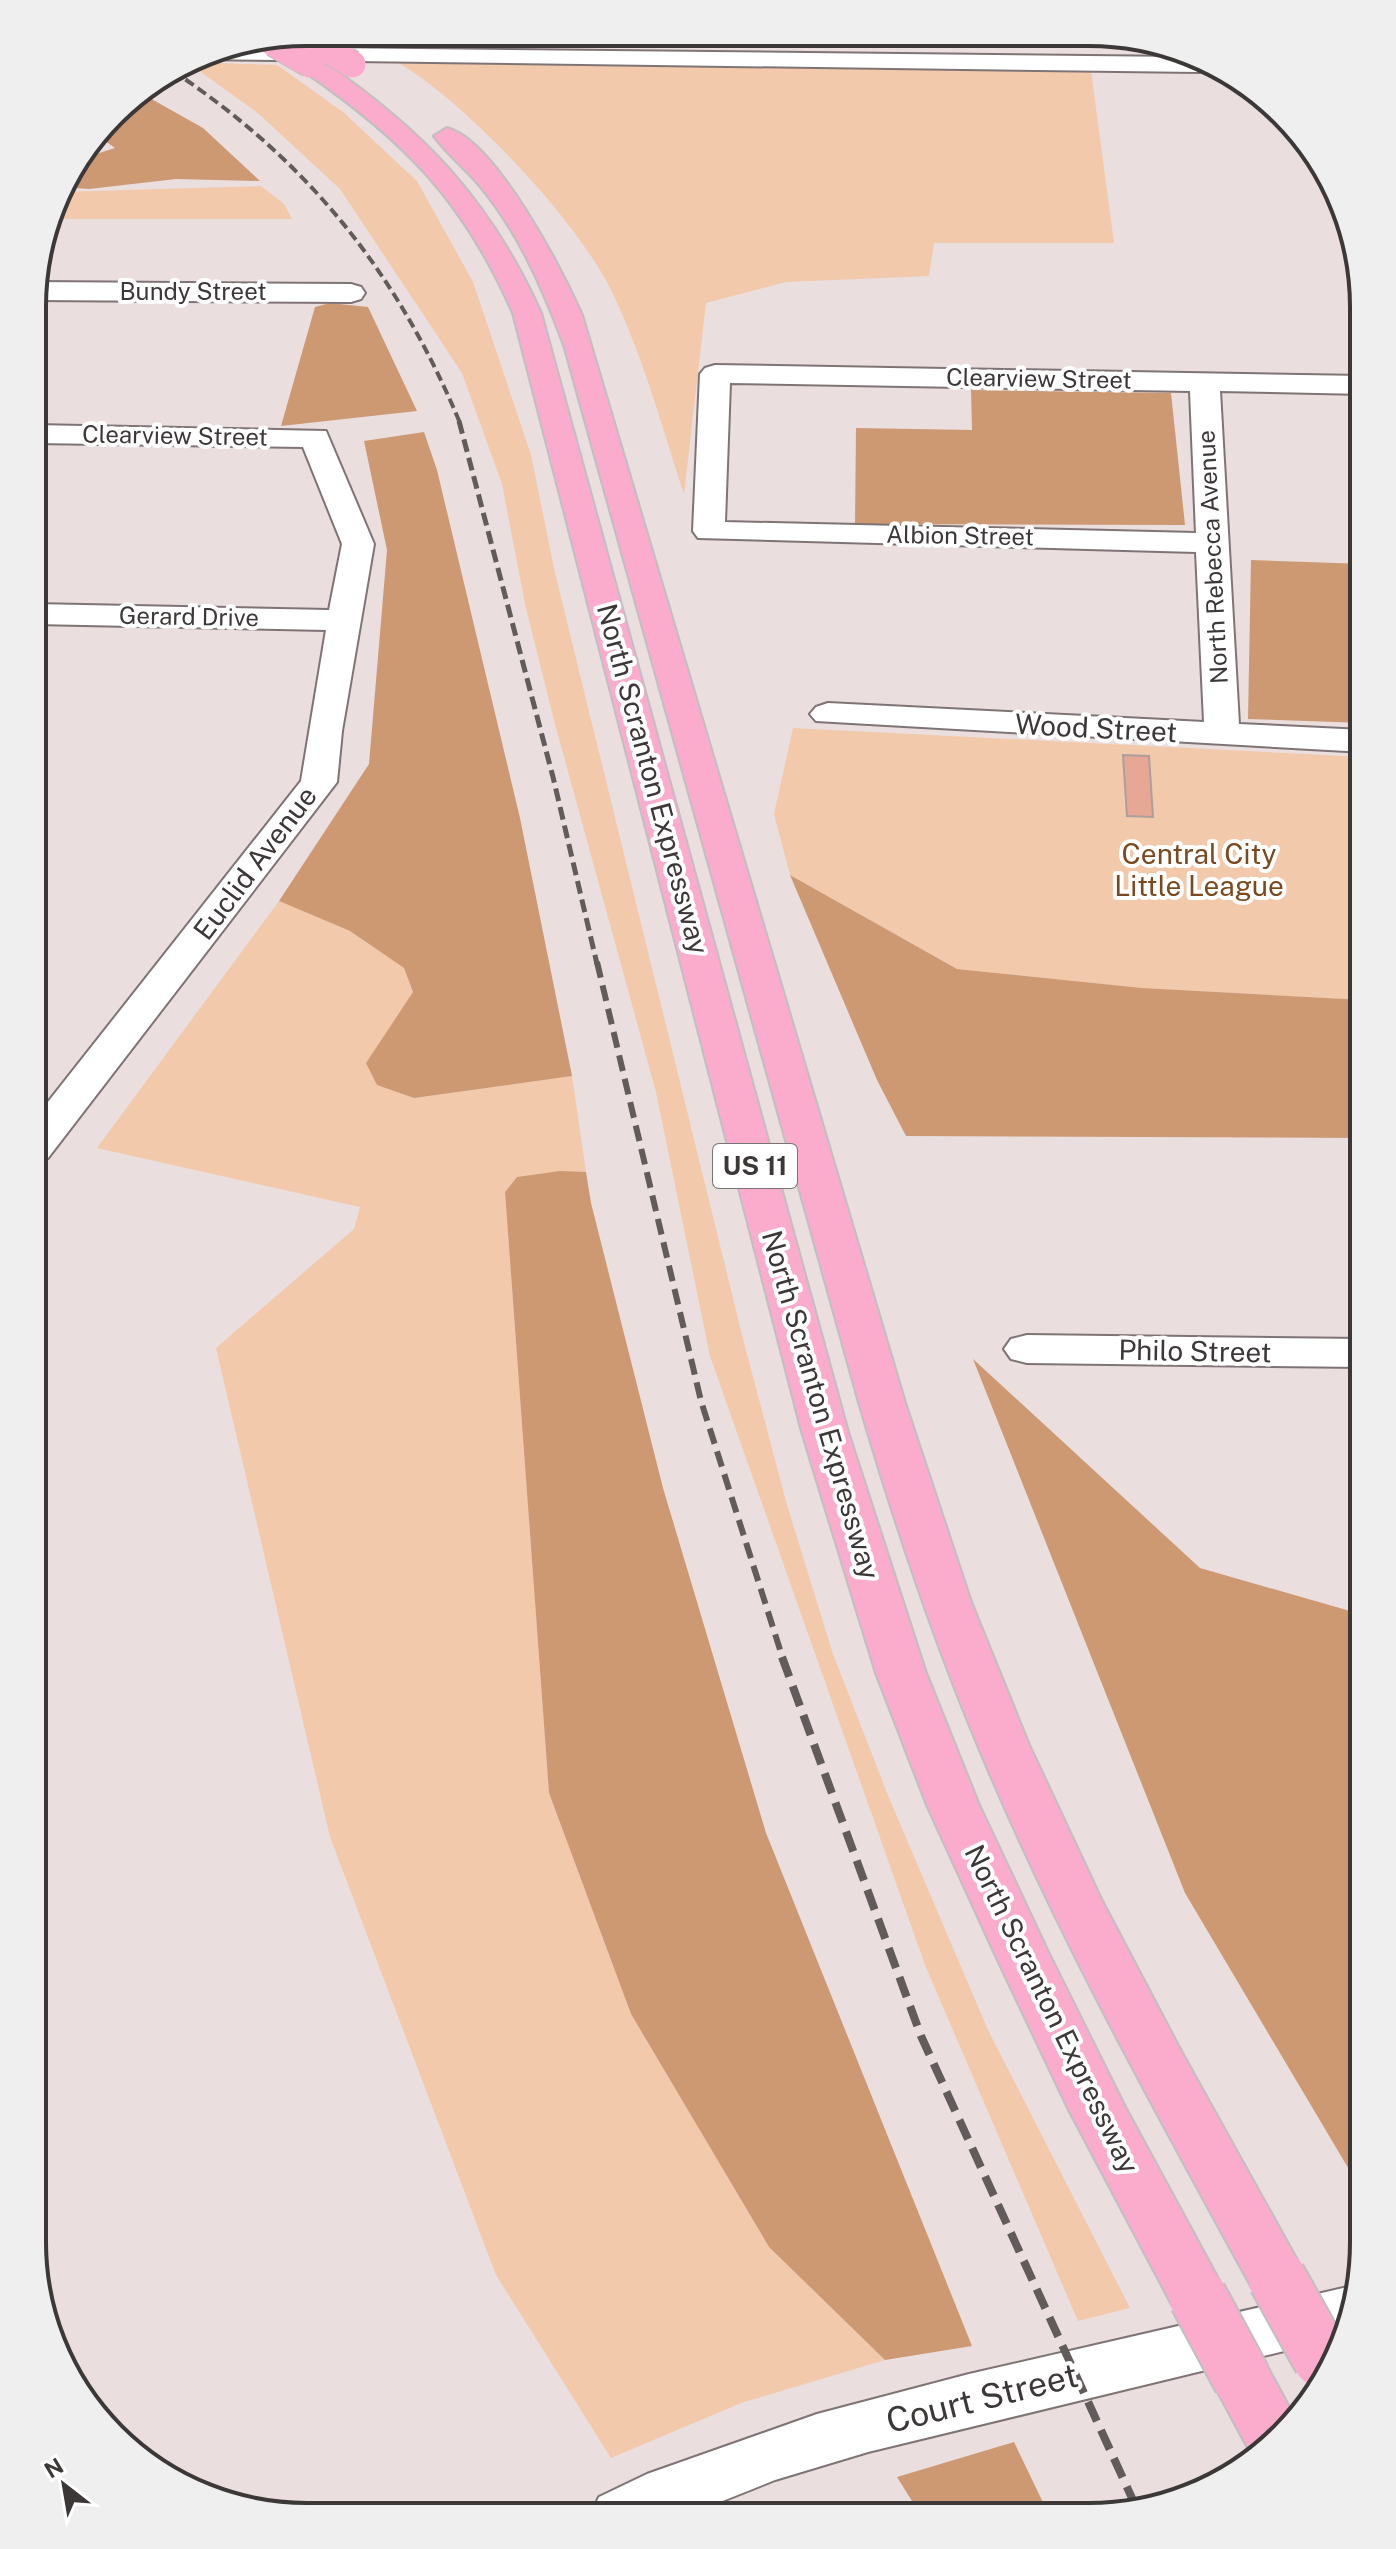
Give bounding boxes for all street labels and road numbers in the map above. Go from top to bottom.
street label: Bundy Street [119,277,267,305]
street label: Clearview Street [946,362,1132,394]
street label: Clearview Street [82,419,268,451]
street label: North Rebecca Avenue [1191,429,1233,685]
street label: Albion Street [886,520,1034,550]
street label: North Scranton Expressway [591,600,716,958]
street label: Gerard Drive [119,601,259,631]
street label: Wood Street [1014,707,1178,748]
street label: Euclid Avenue [186,780,323,946]
road number: US 11 [713,1144,797,1188]
street label: North Scranton Expressway [756,1227,887,1583]
street label: Philo Street [1118,1333,1272,1368]
street label: North Scranton Expressway [958,1839,1147,2178]
street label: Court Street [882,2355,1082,2441]

